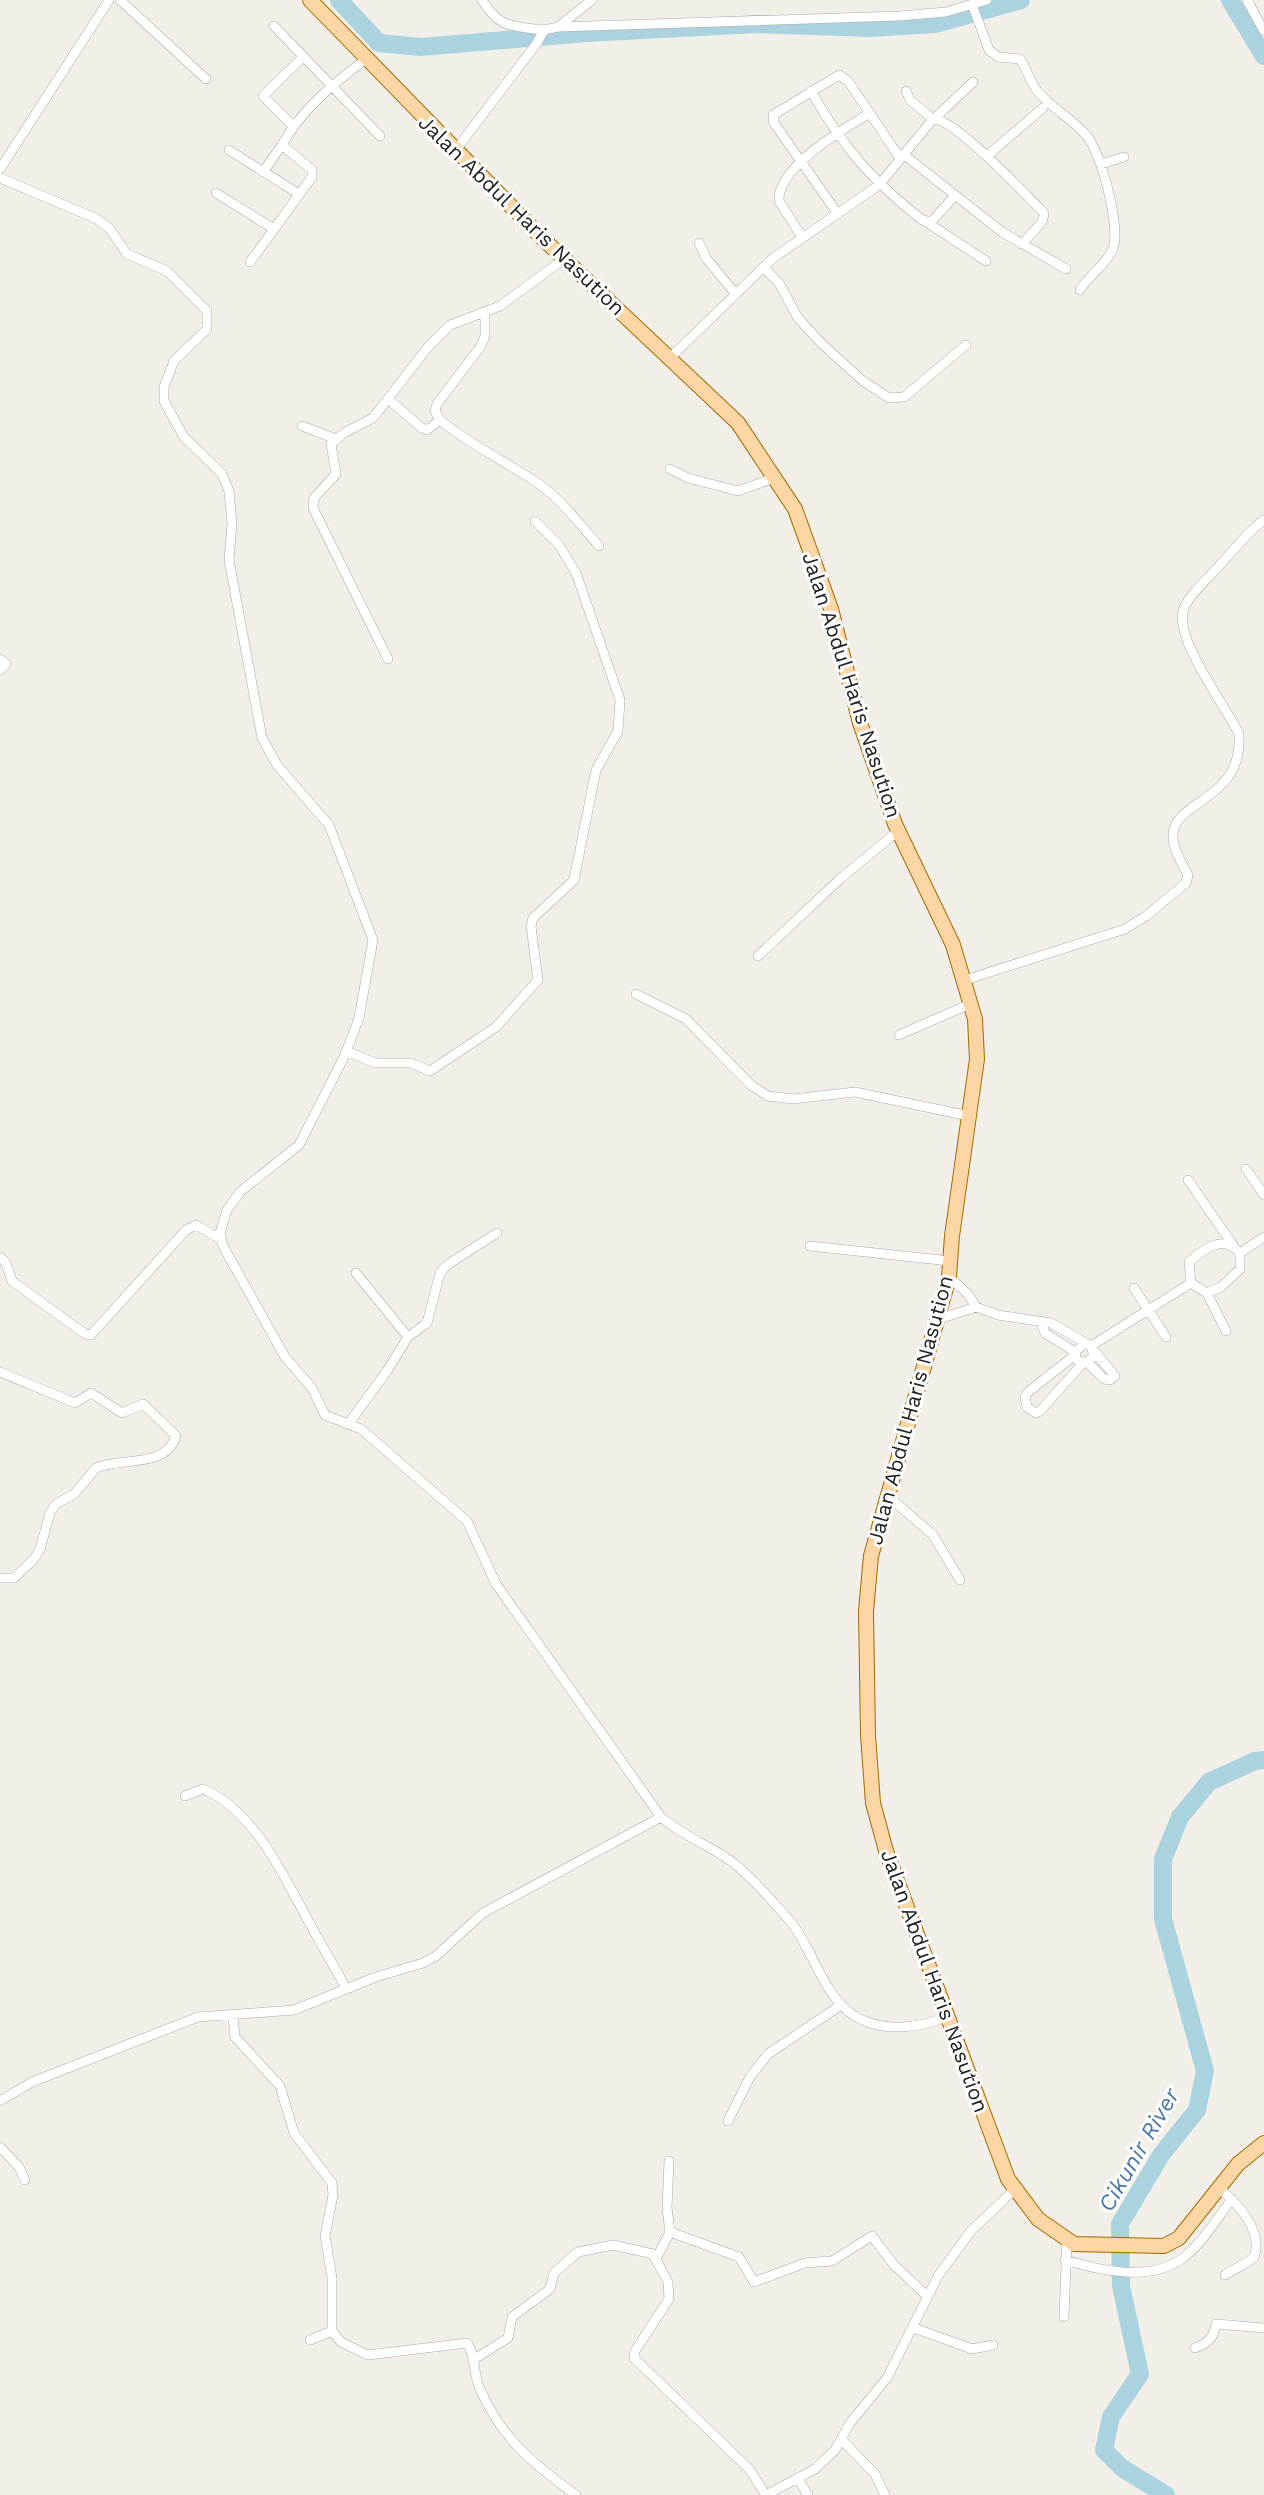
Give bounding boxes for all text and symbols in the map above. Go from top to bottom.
street label: Jalan Abdul Haris Nasution [413,110,631,320]
street label: Jalan Abdul Haris Nasution [797,549,907,821]
street label: Jalan Abdul Haris Nasution [862,1273,958,1547]
street label: Jalan Abdul Haris Nasution [876,1846,994,2116]
water label: Cikunir River [1093,2083,1186,2216]

